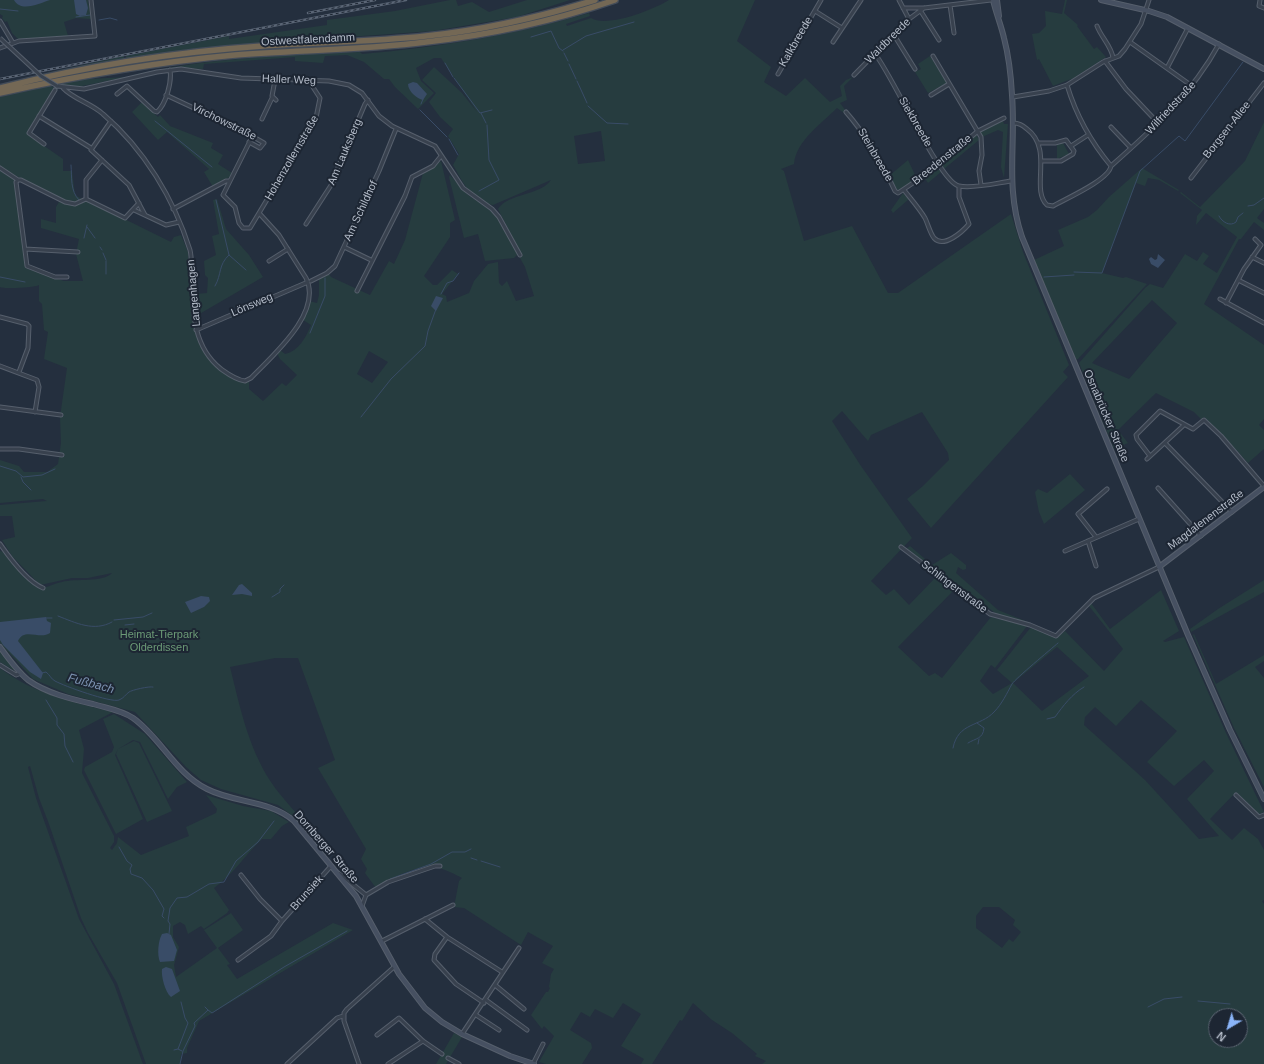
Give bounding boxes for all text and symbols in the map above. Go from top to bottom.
street label: Kalkbreede [776,15,816,69]
street label: Waldbreede [863,16,913,66]
street label: Ostwestfalendamm [261,31,355,49]
street label: Haller Weg [262,72,316,88]
street label: Wilfriedstraße [1143,79,1199,137]
street label: Siekbreede [895,95,935,149]
street label: Borgsen-Allee [1201,99,1253,161]
street label: Virchowstraße [190,101,258,143]
street label: Hohenzollernstraße [262,113,322,203]
street label: Am Lauksberg [325,117,365,187]
street label: Steinbreede [854,126,896,184]
street label: Breedenstraße [910,132,974,188]
street label: Am Schildhof [341,179,381,243]
street label: Langenhagen [184,259,204,327]
street label: Lönsweg [229,290,275,320]
street label: Osnabrücker Straße [1081,368,1131,464]
street label: Magdalenenstraße [1165,487,1247,553]
street label: Schlingenstraße [918,558,990,616]
park label: Heimat-Tierpark Olderdissen [120,628,198,654]
water label: Fußbach [66,671,116,697]
street label: Dornberger Straße [291,808,361,886]
street label: Brunsiek [288,873,326,913]
north arrow [1208,1008,1248,1048]
text: N [1214,1029,1228,1044]

